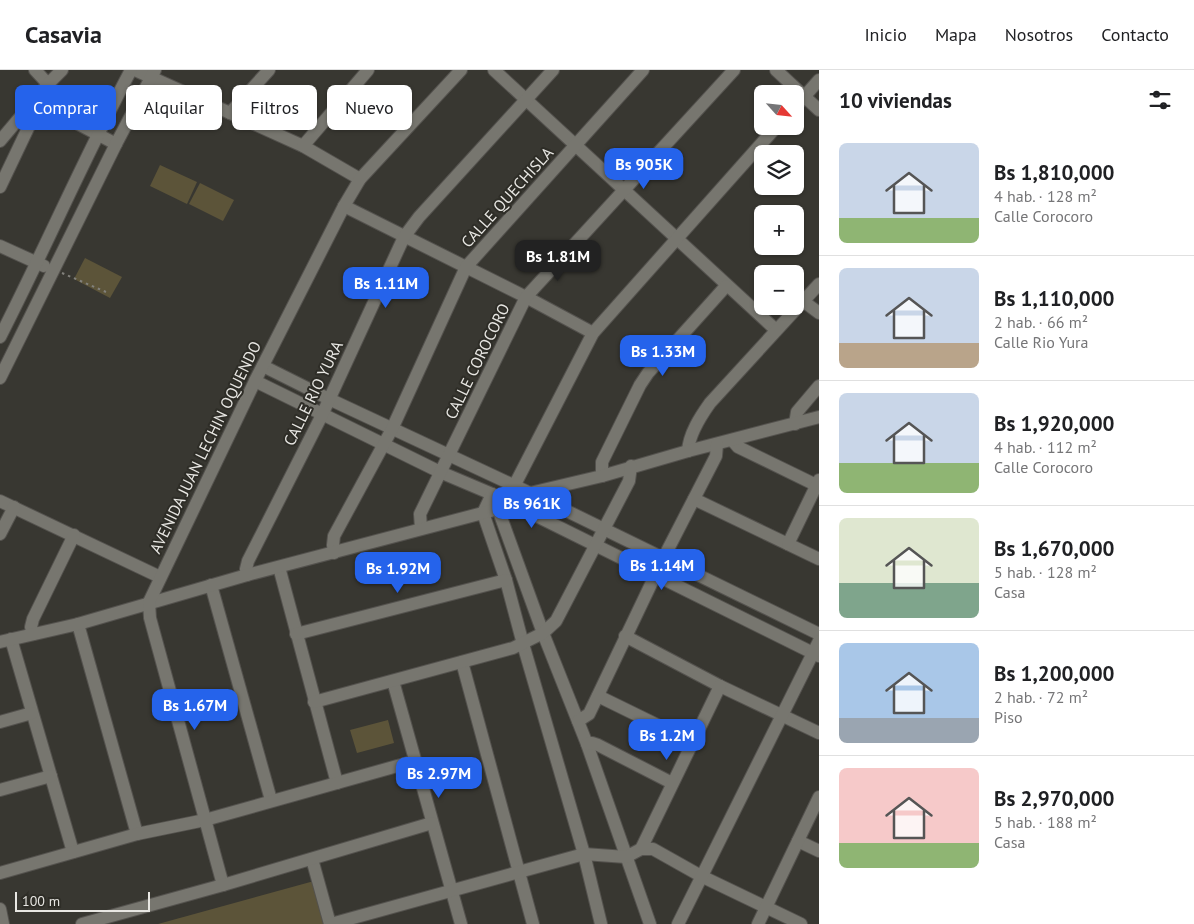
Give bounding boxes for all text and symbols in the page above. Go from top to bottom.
text: Casavia [25,19,102,50]
text: Inicio [864,23,907,46]
text: Mapa [935,23,977,46]
text: Nosotros [1005,23,1073,46]
text: Contacto [1101,23,1169,46]
chip: Comprar [15,85,116,130]
chip: Alquilar [126,85,222,130]
chip: Filtros [232,85,317,130]
chip: Nuevo [327,85,412,130]
north arrow [754,85,804,135]
map controls [754,85,804,315]
icon: filters [1146,86,1174,114]
text: 10 viviendas [839,87,952,114]
street label: CALLE QUECHISLA [457,142,558,251]
button: layers [754,145,804,195]
pin: Bs 905K [598,148,690,190]
text: Bs 905K [615,154,673,174]
text: Bs 1,810,000 [994,159,1115,186]
icon: home [879,163,939,223]
text: 4 hab. · 128 m² [994,186,1097,206]
button: + [754,205,804,255]
text: Calle Corocoro [994,206,1093,226]
pin: Bs 1.81M [506,240,610,282]
text: Bs 1.81M [526,246,590,266]
button: − [754,265,804,315]
pin: Bs 1.11M [334,266,438,309]
text: Bs 1.11M [354,273,418,293]
text: Bs 1,110,000 [994,285,1115,312]
icon: home [879,288,939,348]
street label: CALLE COROCORO [440,300,514,422]
text: 2 hab. · 66 m² [994,312,1088,332]
text: Calle Rio Yura [994,332,1089,352]
pin: Bs 1.33M [611,334,715,377]
street label: CALLE RIO YURA [279,337,347,449]
street label: AVENIDA JUAN LECHIN OQUENDO [145,338,265,556]
text: Bs 1.33M [631,341,695,361]
text: Bs 1,920,000 [994,410,1115,437]
icon: home [879,413,939,473]
text: 4 hab. · 112 m² [994,437,1097,457]
text: Calle Corocoro [994,457,1093,477]
pin: Bs 961K [486,486,578,529]
text: Bs 961K [503,493,561,513]
text: Bs 1,670,000 [994,535,1115,562]
icon: home [879,538,939,598]
pin: Bs 1.14M [610,548,714,591]
pin: Bs 1.92M [346,552,450,594]
text: Bs 1.14M [630,555,694,575]
text: Bs 1.92M [366,558,430,578]
text: 5 hab. · 128 m² [994,562,1097,582]
text: Casa [994,582,1025,602]
text: Bs 1,200,000 [994,660,1115,687]
icon: home [879,663,939,723]
text: 2 hab. · 72 m² [994,687,1088,707]
pin: Bs 1.67M [143,688,247,731]
text: Bs 1.67M [163,695,227,715]
text: Piso [994,707,1023,727]
pin: Bs 1.2M [621,718,713,761]
text: Bs 1.2M [639,725,695,745]
pin: Bs 2.97M [387,756,491,799]
text: Bs 2.97M [407,763,471,783]
text: Bs 2,970,000 [994,785,1115,812]
icon: home [879,788,939,848]
text: 5 hab. · 188 m² [994,812,1097,832]
text: Casa [994,832,1025,852]
scale bar [15,889,150,912]
text: 100 m [22,892,60,910]

